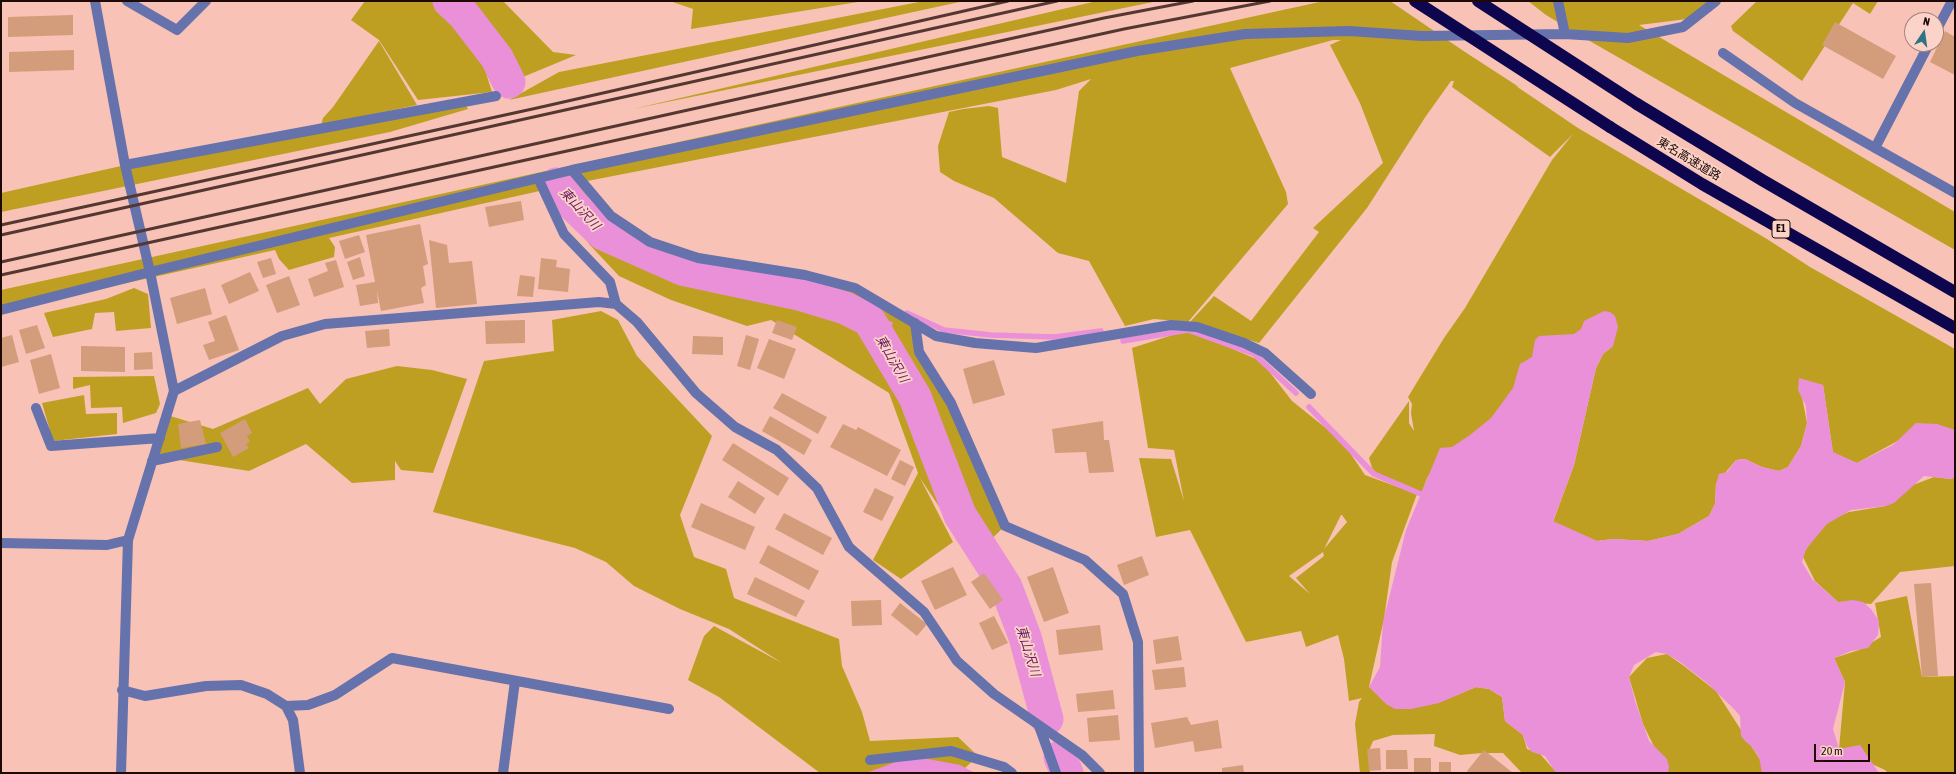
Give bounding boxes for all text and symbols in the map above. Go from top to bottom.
north arrow [1904,12,1944,52]
text: N [1922,15,1931,28]
street label: 東名高速道路 [1654,134,1724,184]
water label: 東山沢川 [557,185,603,233]
road number: E1 [1772,220,1790,238]
water label: 東山沢川 [872,333,912,385]
water label: 東山沢川 [1013,624,1043,678]
scale bar [1816,736,1872,762]
text: 20 m [1821,744,1843,758]

